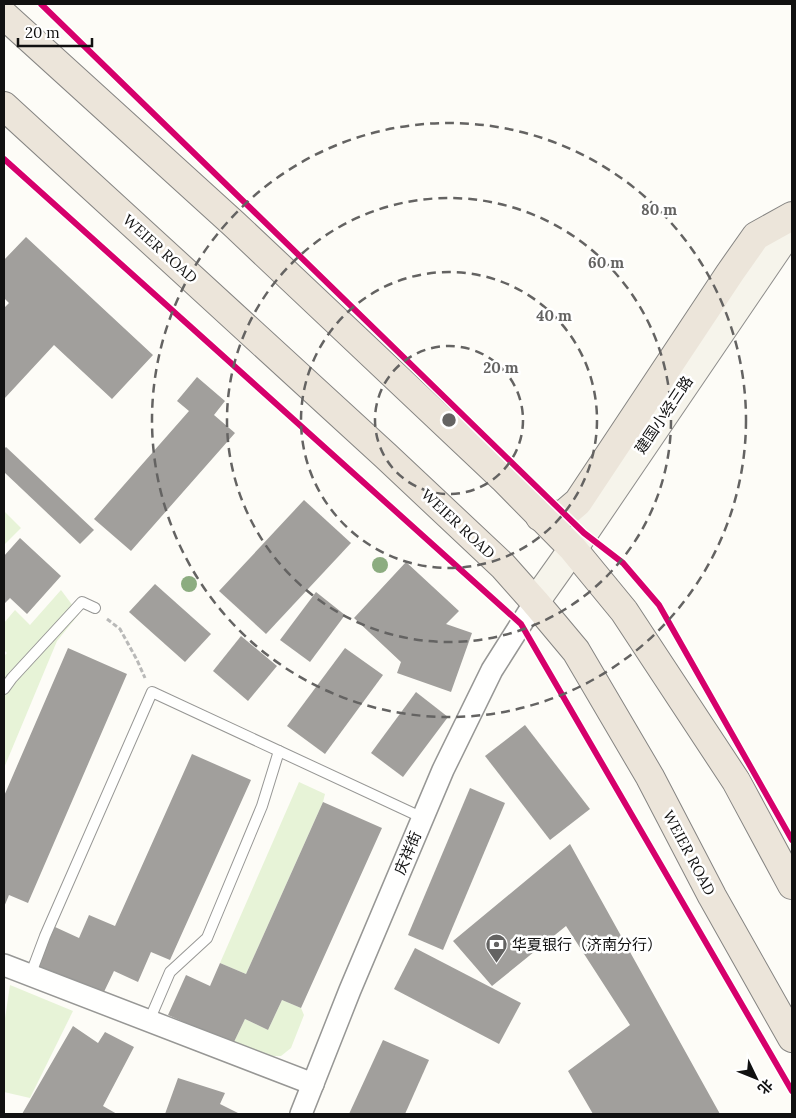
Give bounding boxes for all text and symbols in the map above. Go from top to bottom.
scale bar [18,15,91,47]
text: 20 m [25,23,60,42]
text: 80 m [641,200,677,219]
street label: WEIER ROAD [119,210,202,287]
text: 60 m [588,253,624,272]
text: 40 m [536,306,572,325]
text: 20 m [483,358,519,377]
street label: 建国小经三路 [631,372,697,457]
centre of rings [440,411,458,429]
street label: WEIER ROAD [418,485,499,563]
street label: WEIER ROAD [659,807,720,899]
street label: 庆祥街 [390,828,425,877]
bank icon: 华夏银行（济南分行） [484,933,508,964]
place label: 华夏银行（济南分行） [512,935,662,954]
north arrow [731,1053,781,1103]
text: 北 [754,1076,777,1098]

